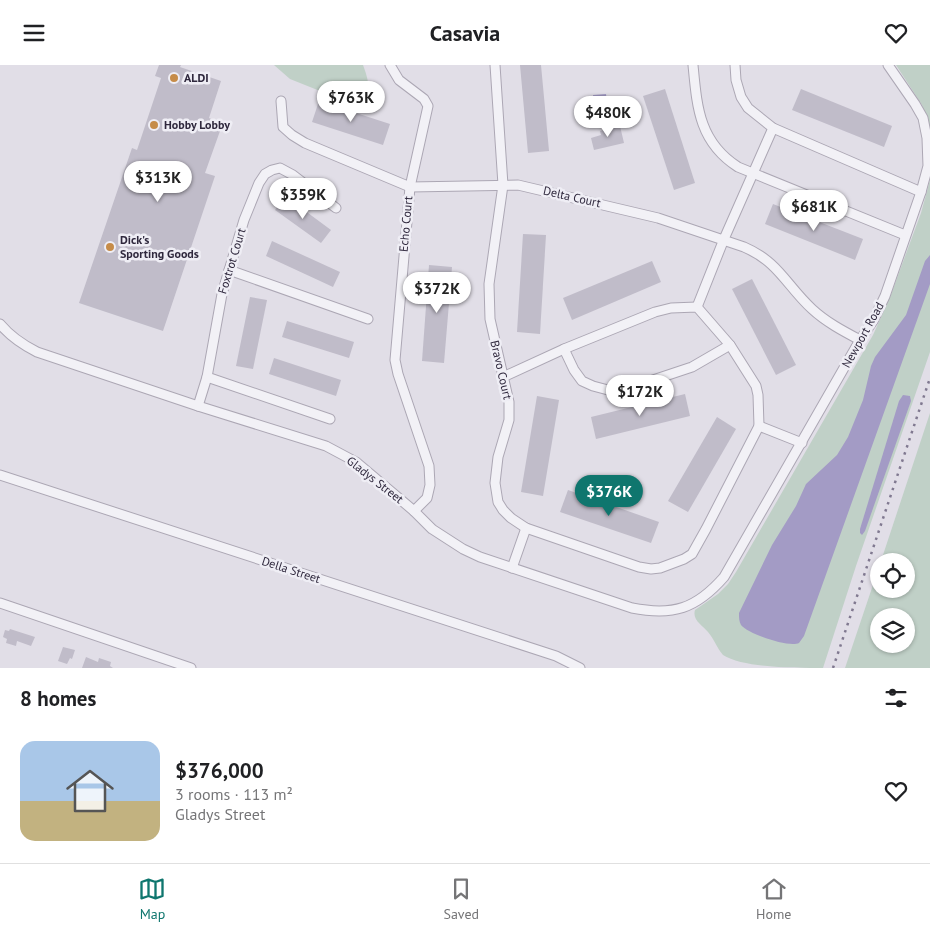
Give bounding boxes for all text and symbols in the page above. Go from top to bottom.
icon: menu [20,19,48,47]
text: Casavia [430,19,500,47]
icon: heart [882,19,910,47]
place label: ALDI [184,70,209,85]
marker: ALDI [168,72,180,84]
pin: $763K [316,80,386,123]
text: $763K [328,87,374,107]
pin: $480K [573,95,643,138]
text: $480K [585,102,631,122]
place label: Hobby Lobby [164,117,230,132]
marker: Hobby Lobby [148,119,160,131]
pin: $313K [123,161,193,203]
text: $313K [135,167,181,187]
pin: $359K [268,177,338,220]
street label: Delta Court [542,183,602,210]
text: $359K [280,184,326,204]
pin: $681K [779,189,849,232]
street label: Echo Court [396,195,415,252]
text: $681K [791,196,837,216]
street label: Foxtrot Court [214,226,249,296]
place label: Dick's Sporting Goods [120,232,199,261]
marker: Dick's Sporting Goods [104,241,116,253]
pin: $372K [402,271,472,314]
text: $372K [414,278,460,298]
street label: Newport Road [838,299,887,370]
street label: Bravo Court [487,339,516,401]
pin: $172K [605,375,675,417]
text: $172K [617,381,663,401]
street label: Gladys Street [344,453,407,506]
pin: $376K [574,475,644,517]
text: $376K [586,481,632,501]
street label: Della Street [260,553,322,586]
map controls [870,553,915,653]
button: locate [870,553,915,598]
button: layers [870,608,915,653]
icon: filters [882,684,910,712]
text: 8 homes [20,685,96,712]
text: $376,000 [175,757,264,784]
icon: home [60,761,120,821]
icon: heart [882,777,910,805]
text: 3 rooms · 113 m² [175,784,293,804]
text: Gladys Street [175,804,265,824]
tab: Map [138,875,166,923]
tab: Saved [443,875,479,923]
tab: Home [756,875,791,923]

